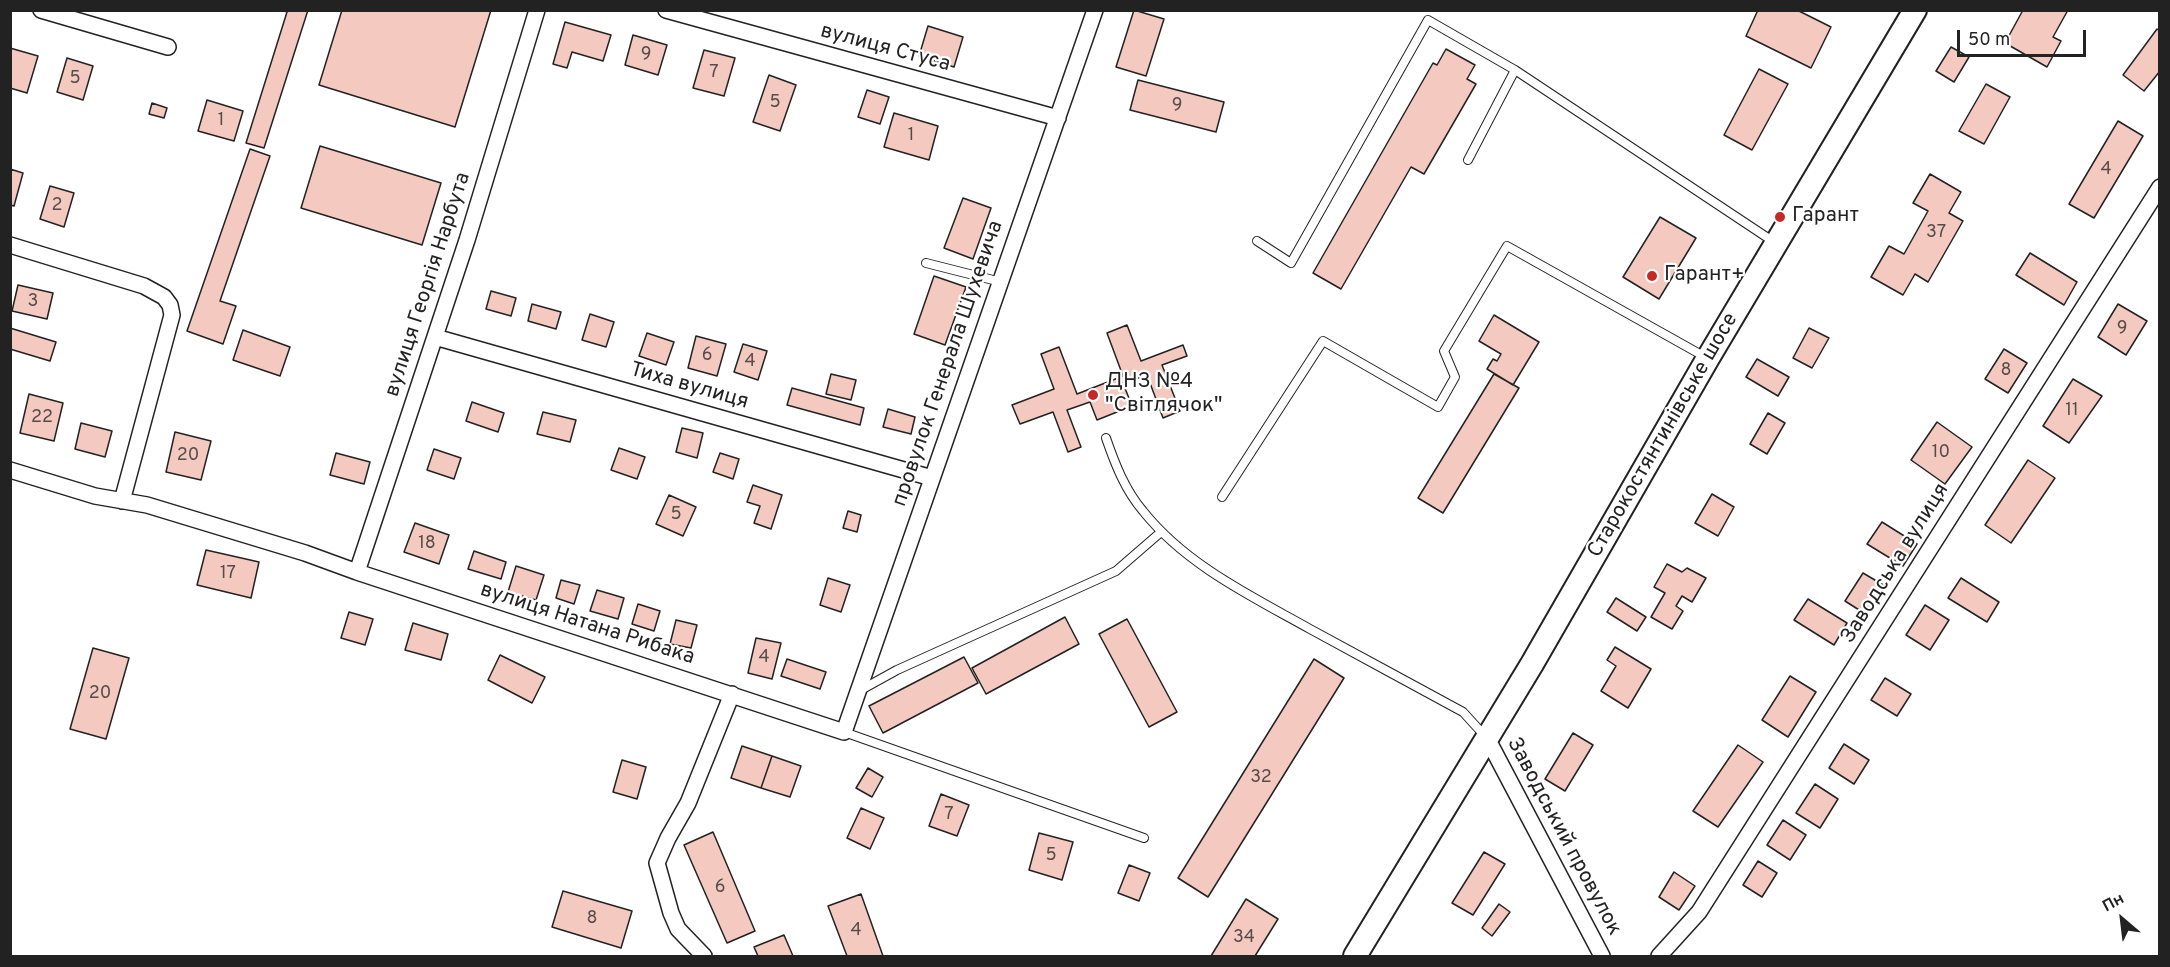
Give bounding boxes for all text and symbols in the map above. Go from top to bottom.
scale bar [1960,18,2089,56]
street label: вулиця Стуса [817,20,953,78]
text: 50 m [1968,29,2010,52]
house number: 9 [641,44,651,66]
house number: 7 [709,62,719,84]
house number: 5 [69,68,81,90]
house number: 5 [769,92,781,114]
house number: 9 [1172,95,1182,117]
house number: 1 [218,110,224,132]
house number: 1 [908,125,914,147]
house number: 4 [2100,159,2112,181]
street label: вулиця Георгія Нарбута [381,170,477,400]
house number: 2 [51,195,63,217]
place label: Гарант [1792,204,1859,230]
marker: Гарант [1773,210,1787,224]
street label: провулок Генерала Шухевича [888,218,1010,510]
house number: 37 [1926,222,1946,244]
place label: Гарант+ [1664,263,1745,289]
marker: Гарант+ [1645,269,1659,283]
house number: 3 [28,291,38,313]
street label: Старокостянтинівське шосе [1583,309,1745,563]
house number: 9 [2117,318,2127,340]
house number: 6 [702,345,712,367]
house number: 4 [744,351,756,373]
street label: Тиха вулиця [627,358,751,416]
house number: 8 [2001,360,2011,382]
place label: ДНЗ №4 "Світлячок" [1105,370,1222,420]
marker: ДНЗ №4 "Світлячок" [1086,388,1100,402]
house number: 11 [2065,400,2079,422]
house number: 22 [31,407,53,429]
house number: 10 [1932,442,1950,464]
house number: 20 [177,445,199,467]
street label: Заводська вулиця [1837,479,1955,649]
house number: 5 [670,504,682,526]
house number: 18 [418,533,436,555]
house number: 17 [220,563,236,585]
street label: вулиця Натана Рибака [477,578,697,672]
house number: 4 [758,647,770,669]
house number: 20 [89,683,111,705]
street label: Заводський провулок [1500,734,1626,940]
house number: 32 [1250,767,1272,789]
house number: 7 [944,804,954,826]
house number: 5 [1045,845,1057,867]
house number: 6 [715,877,725,899]
north arrow [2092,889,2152,949]
text: Пн [2099,889,2128,917]
house number: 8 [587,908,597,930]
house number: 4 [850,920,862,942]
house number: 34 [1233,927,1255,949]

